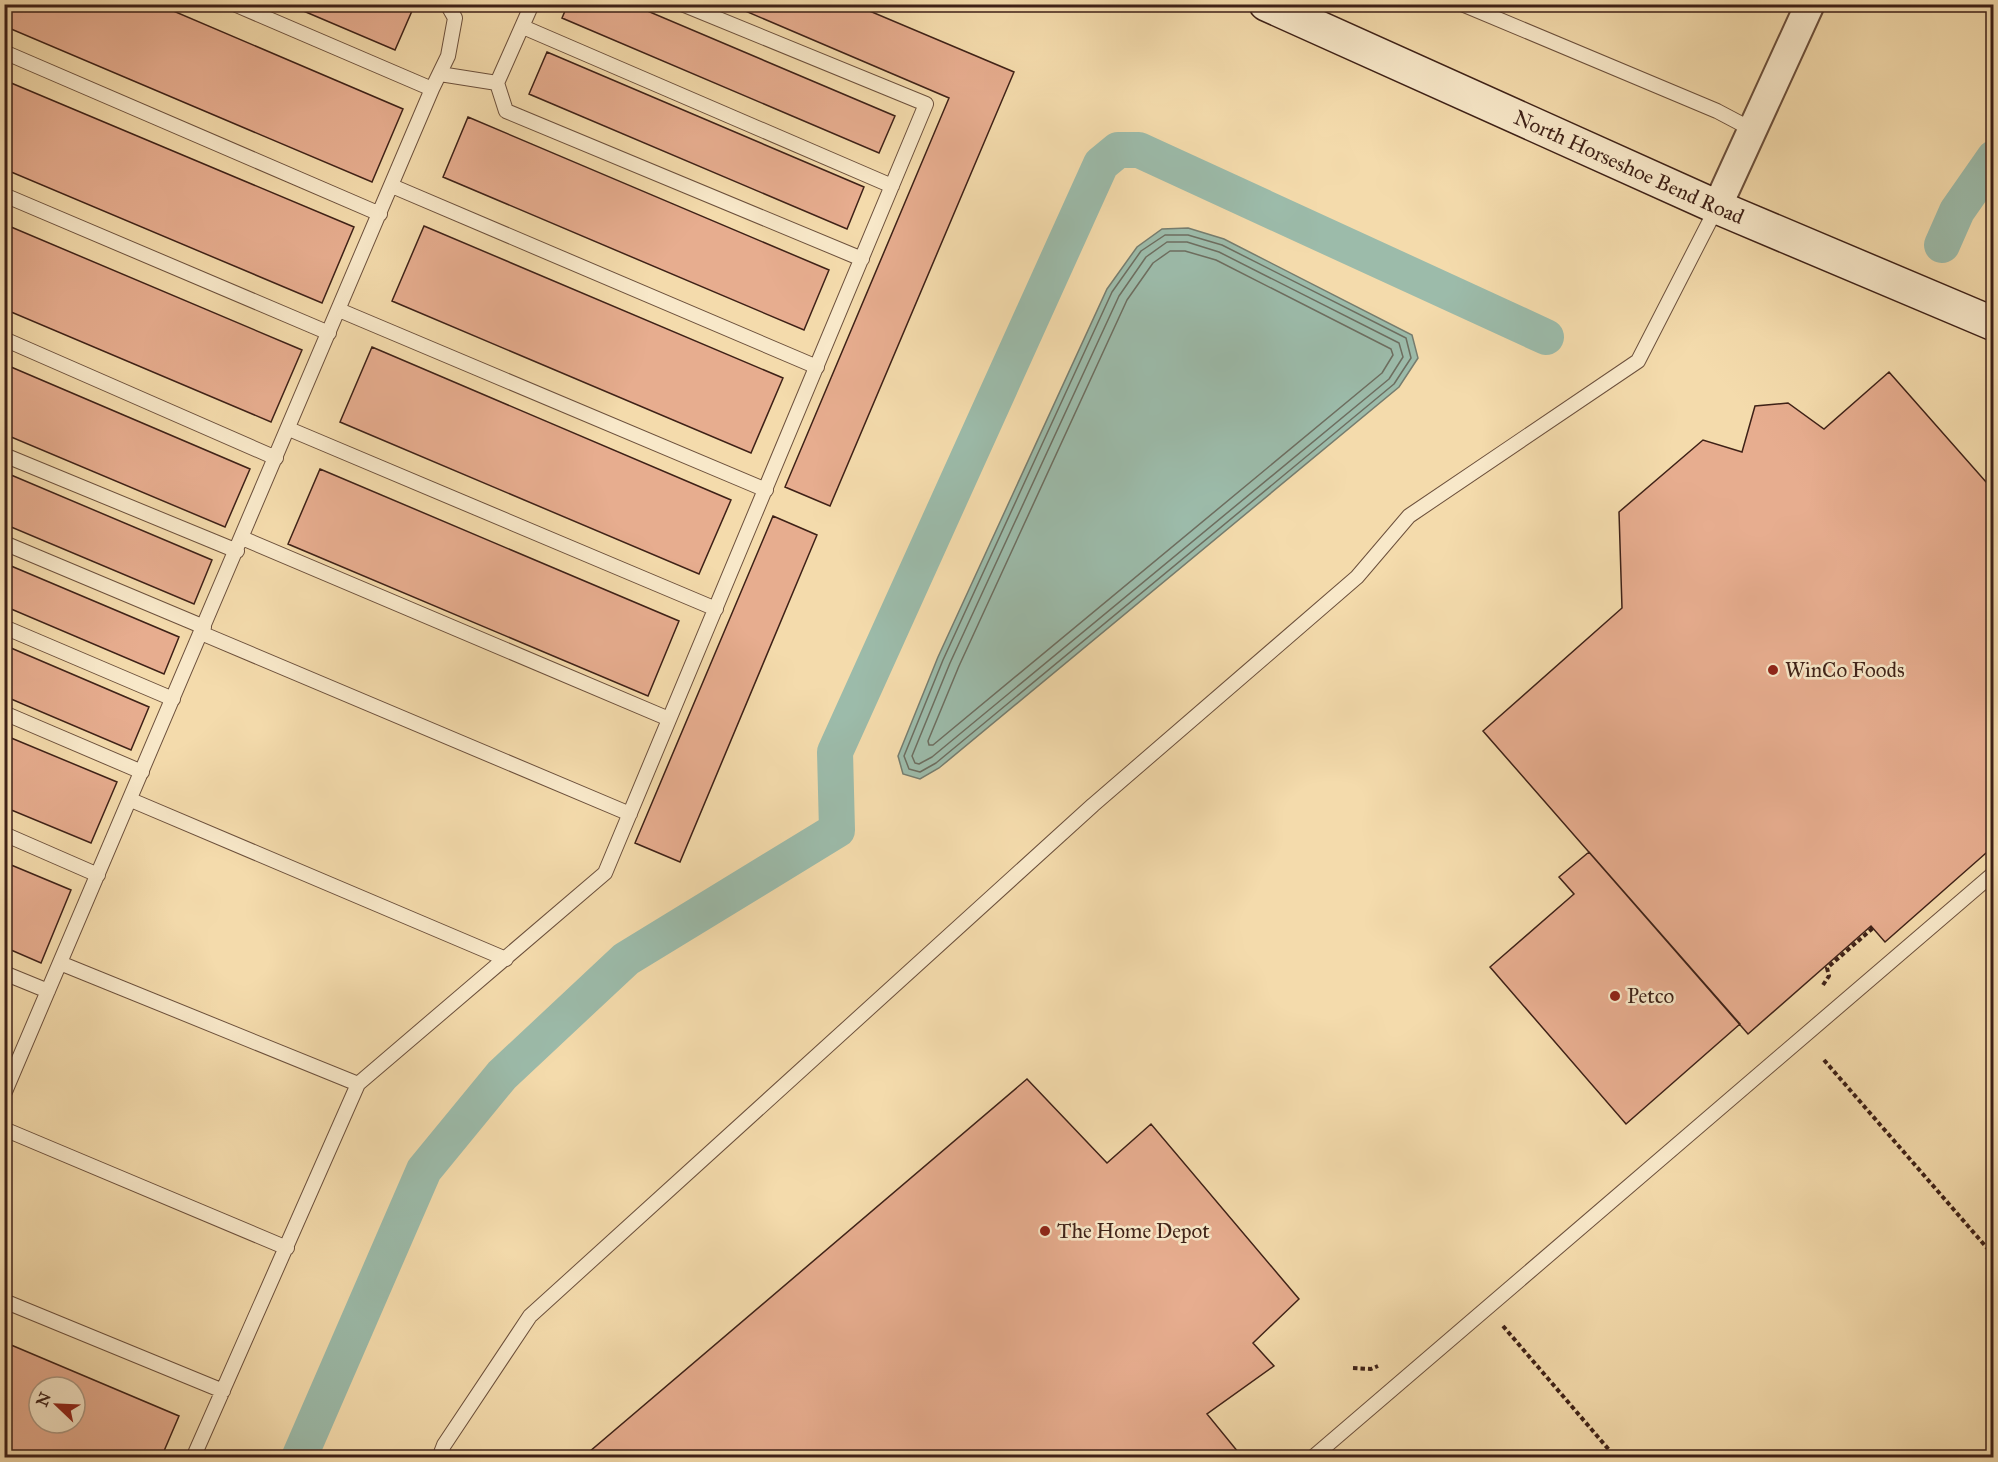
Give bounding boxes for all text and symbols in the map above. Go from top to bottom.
street label: North Horseshoe Bend Road [1510,104,1749,230]
place label: WinCo Foods [1785,657,1905,683]
marker: WinCo Foods [1766,663,1780,677]
place label: Petco [1627,983,1675,1009]
marker: Petco [1608,989,1622,1003]
place label: The Home Depot [1057,1218,1210,1244]
marker: The Home Depot [1038,1224,1052,1238]
north arrow [27,1375,87,1435]
text: N [32,1389,55,1409]

